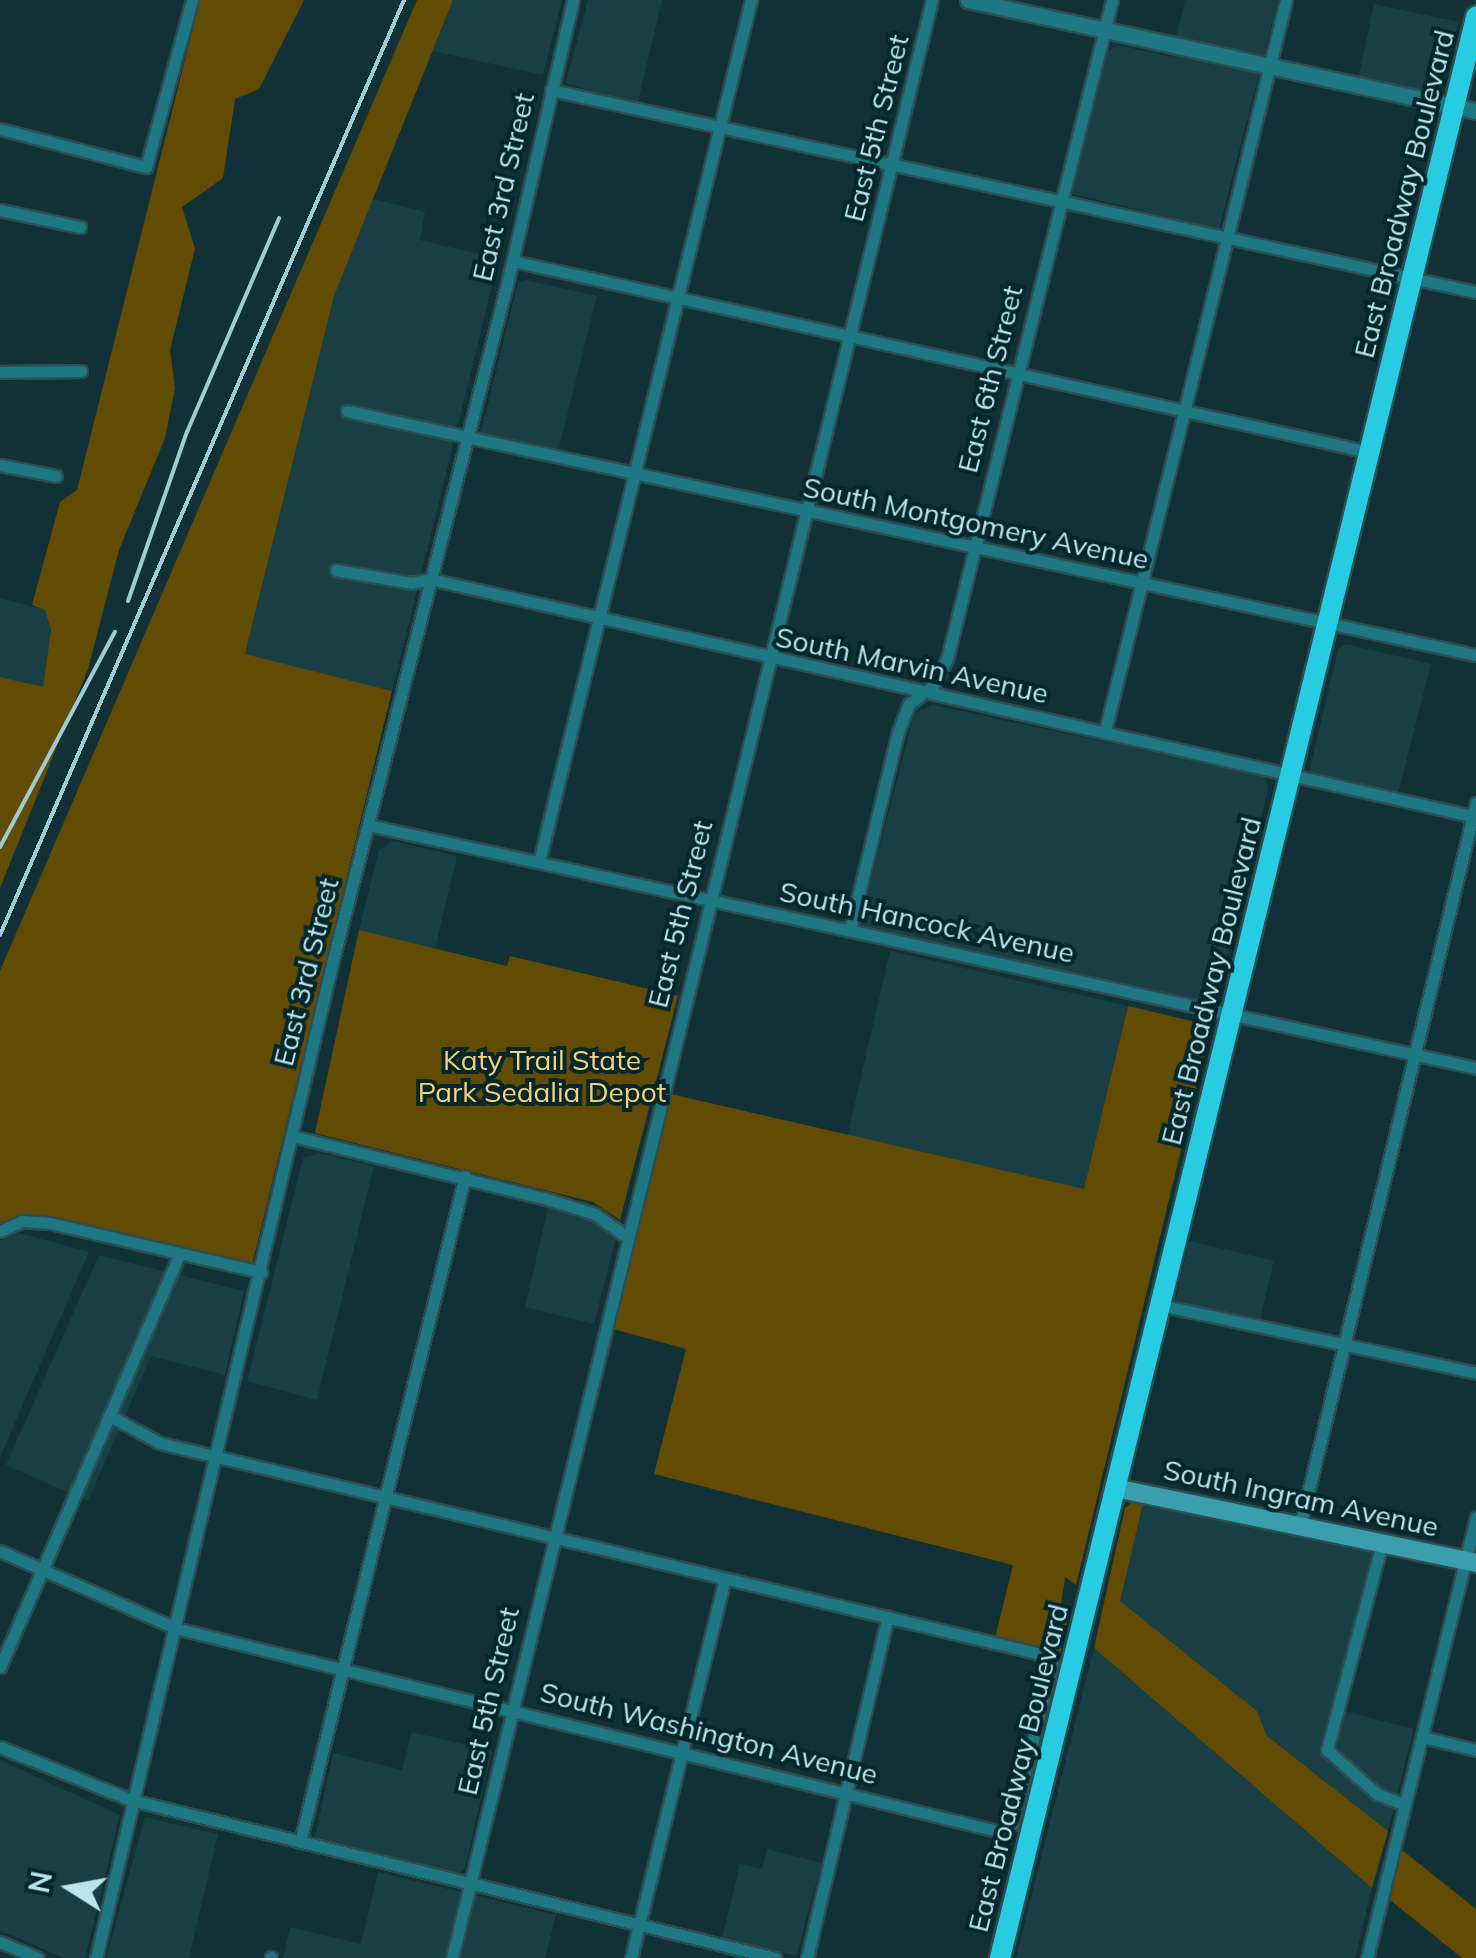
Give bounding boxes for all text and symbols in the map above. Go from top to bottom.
street label: East Broadway Boulevard [1347,27,1461,361]
street label: East 5th Street [837,31,915,225]
street label: East 3rd Street [465,90,541,284]
street label: East 6th Street [951,282,1029,476]
street label: South Montgomery Avenue [800,470,1152,576]
street label: South Marvin Avenue [773,620,1051,710]
street label: East Broadway Boulevard [1154,814,1268,1148]
street label: East 5th Street [641,817,719,1011]
street label: South Hancock Avenue [777,874,1077,970]
street label: East 3rd Street [266,875,346,1069]
park label: Katy Trail State Park Sedalia Depot [418,1043,666,1109]
street label: South Ingram Avenue [1161,1452,1441,1544]
street label: East Broadway Boulevard [961,1601,1075,1935]
street label: East 5th Street [450,1604,526,1798]
street label: South Washington Avenue [537,1675,881,1791]
north arrow [20,1838,120,1938]
text: N [21,1868,59,1896]

